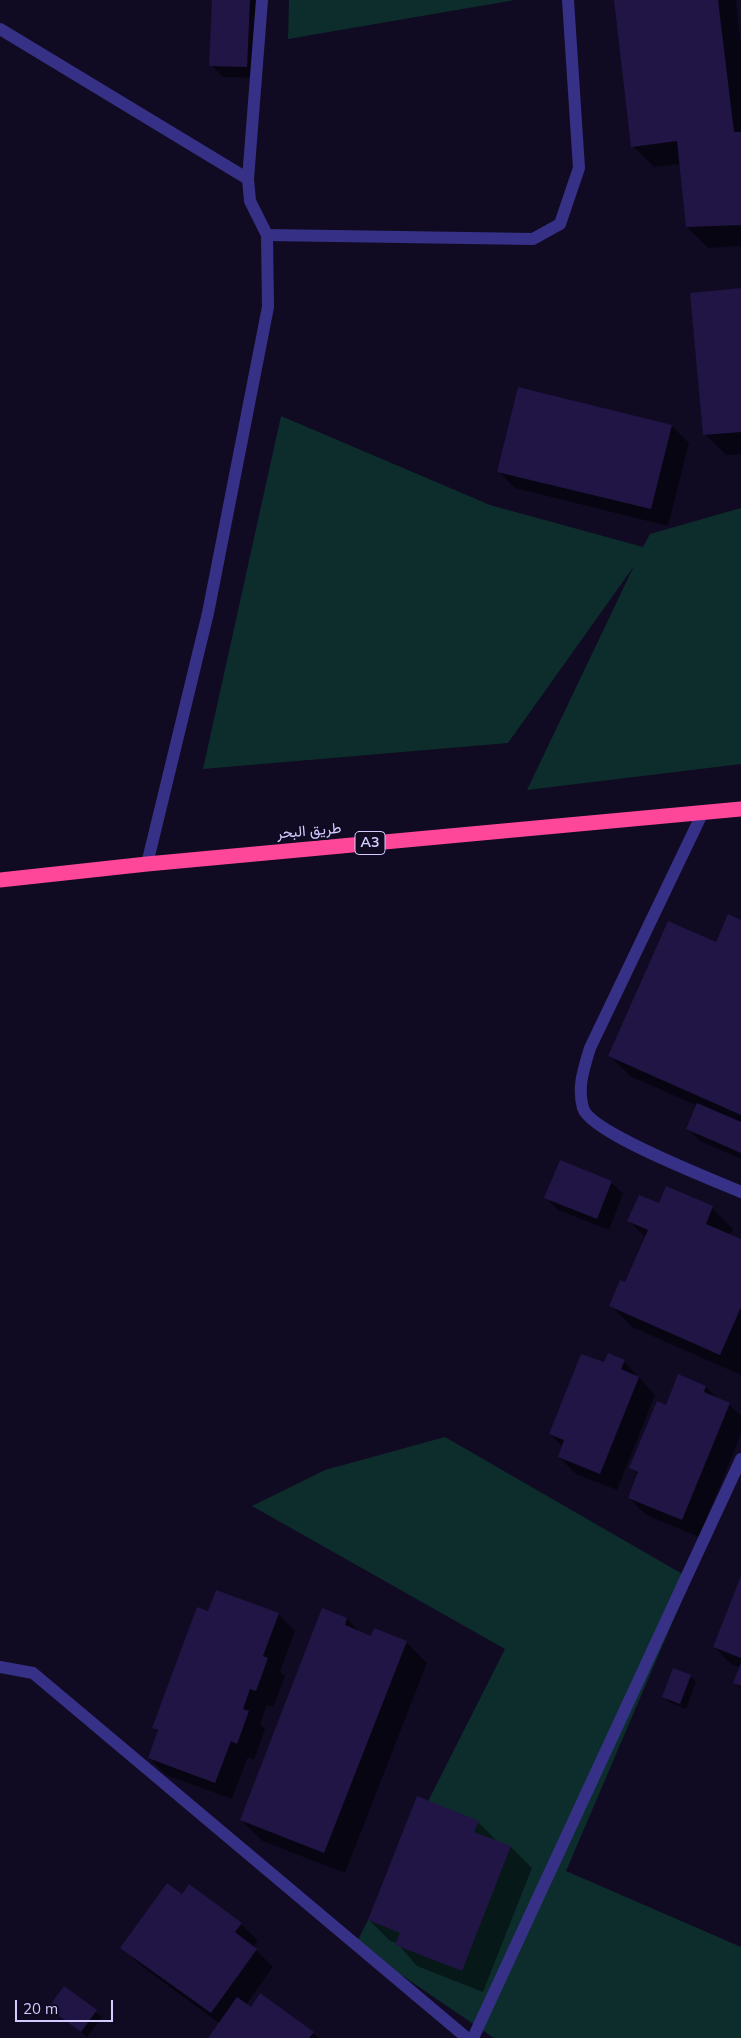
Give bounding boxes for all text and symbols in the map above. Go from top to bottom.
street label: طريق البحر [276,819,342,843]
road number: A3 [355,831,385,854]
scale bar [18,1990,115,2022]
text: 20 m [23,1999,58,2018]

